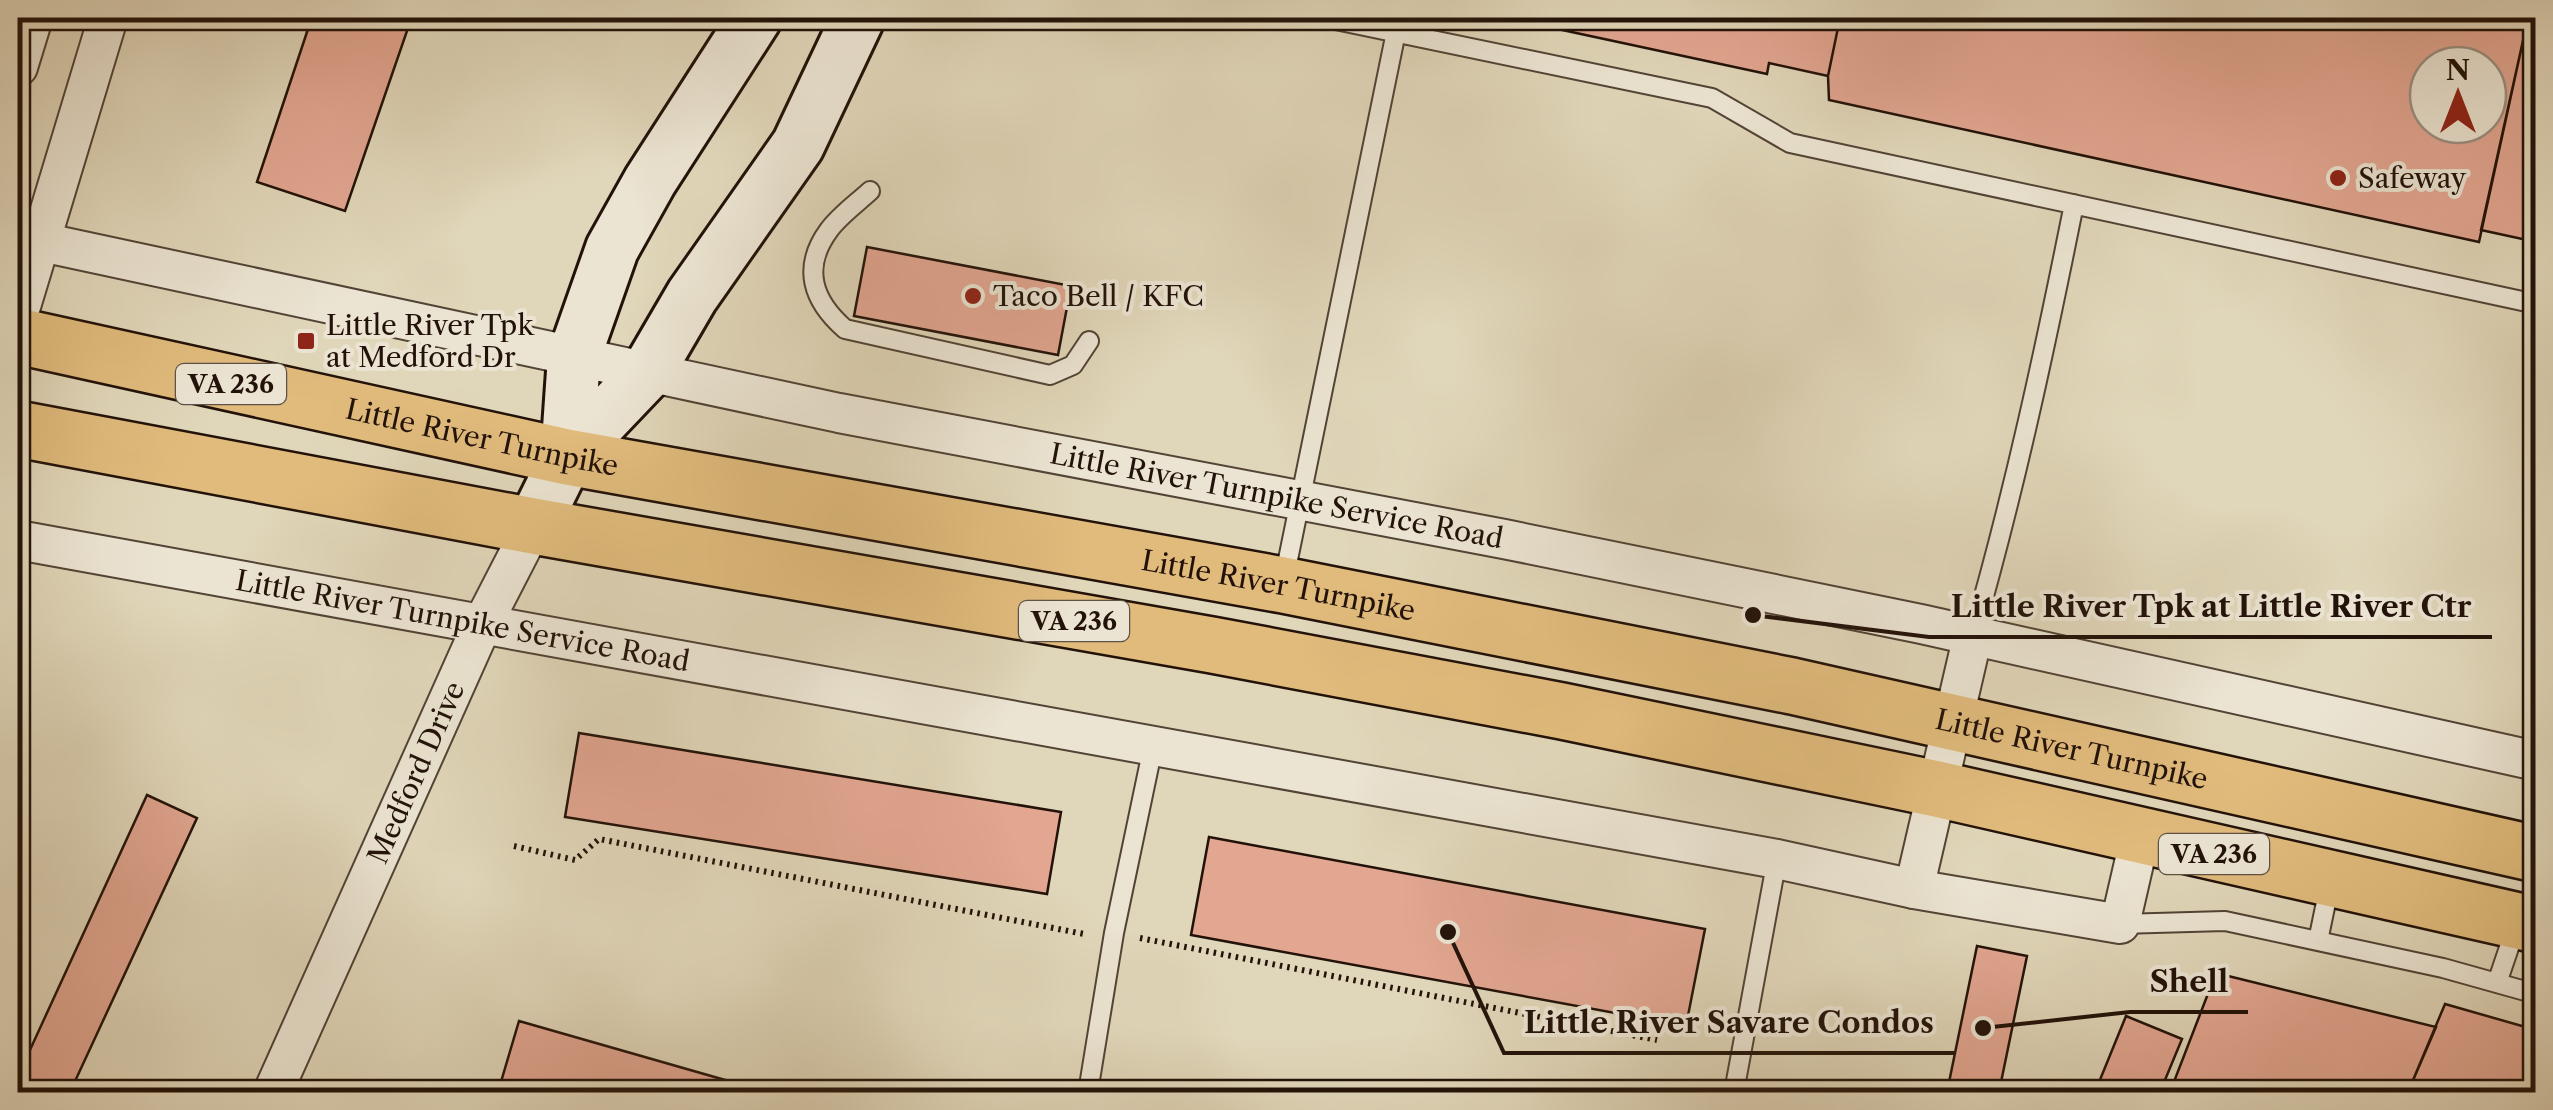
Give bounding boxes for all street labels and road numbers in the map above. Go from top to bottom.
road number: VA 236 [176,364,286,404]
street label: Little River Turnpike [342,392,621,483]
street label: Little River Turnpike Service Road [1047,436,1506,555]
street label: Little River Turnpike [1139,543,1418,628]
street label: Little River Turnpike Service Road [233,563,692,678]
road number: VA 236 [1019,601,1129,641]
street label: Medford Drive [360,676,472,869]
street label: Little River Turnpike [1932,702,2211,796]
road number: VA 236 [2159,834,2269,874]

